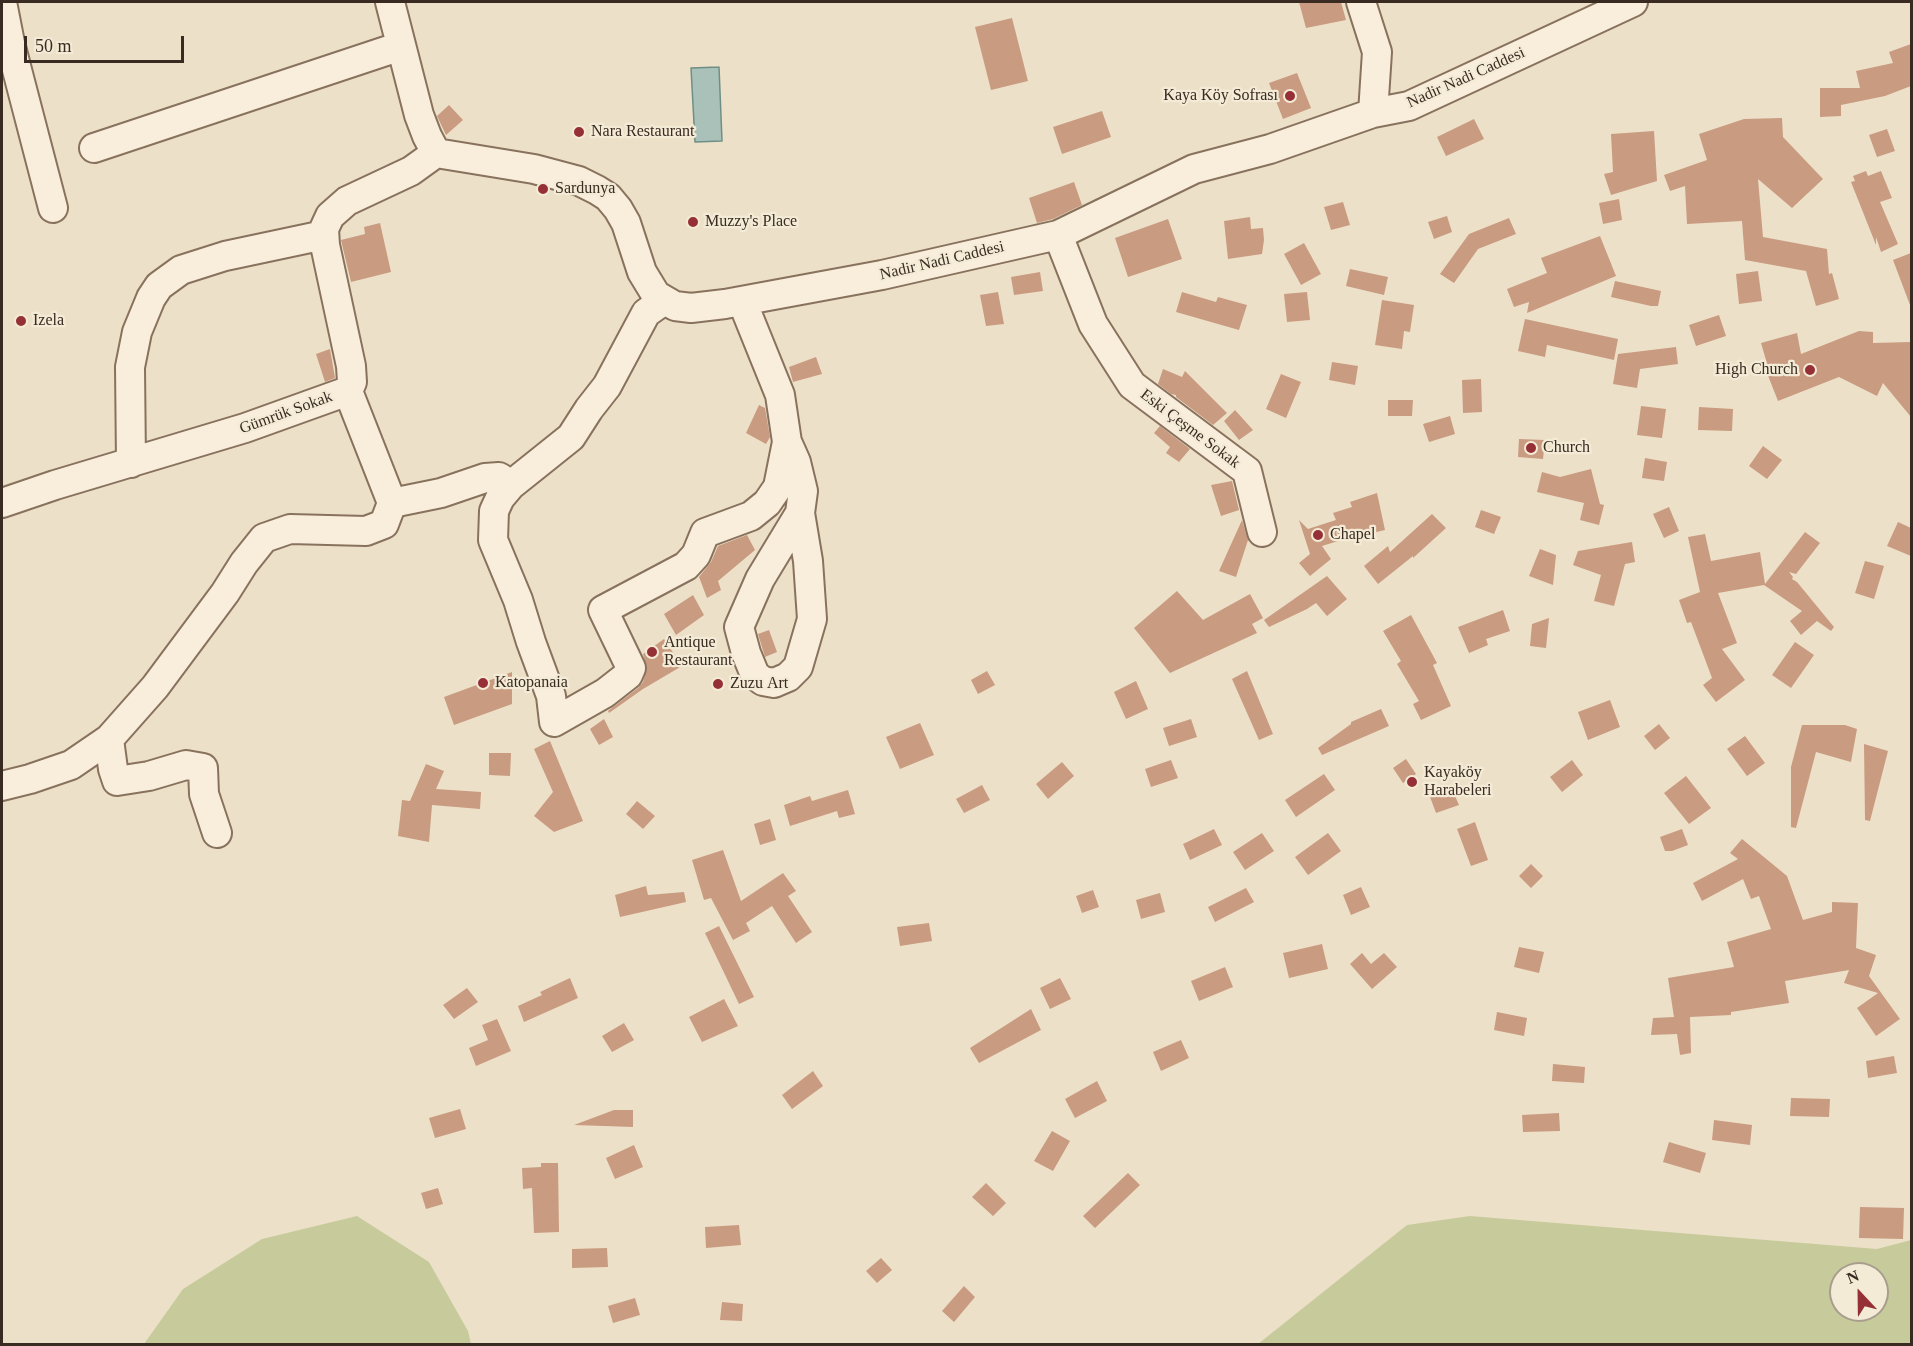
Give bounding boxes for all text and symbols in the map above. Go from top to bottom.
scale bar [27,24,188,62]
text: 50 m [35,36,72,56]
street label: Nadir Nadi Caddesi [1404,43,1528,113]
place label: Kaya Köy Sofrası [1163,86,1278,106]
marker: Kaya Köy Sofrası [1283,89,1297,103]
place label: Nara Restaurant [591,122,695,142]
marker: Nara Restaurant [572,125,586,139]
place label: Sardunya [555,179,615,199]
marker: Sardunya [536,182,550,196]
place label: Muzzy's Place [705,212,797,232]
marker: Muzzy's Place [686,215,700,229]
street label: Nadir Nadi Caddesi [878,237,1006,285]
place label: Izela [33,311,64,331]
marker: Izela [14,314,28,328]
place label: High Church [1715,360,1798,380]
marker: High Church [1803,363,1817,377]
street label: Eski Çeşme Sokak [1136,385,1244,473]
street label: Gümrük Sokak [237,387,335,439]
place label: Church [1543,438,1590,458]
marker: Church [1524,441,1538,455]
place label: Chapel [1330,525,1375,545]
marker: Chapel [1311,528,1325,542]
place label: Antique Restaurant [664,633,732,671]
marker: Antique Restaurant [645,645,659,659]
place label: Katopanaia [495,673,568,693]
place label: Zuzu Art [730,674,788,694]
marker: Katopanaia [476,676,490,690]
marker: Zuzu Art [711,677,725,691]
place label: Kayaköy Harabeleri [1424,763,1492,801]
marker: Kayaköy Harabeleri [1405,775,1419,789]
north arrow [1829,1262,1889,1322]
text: N [1844,1267,1861,1287]

